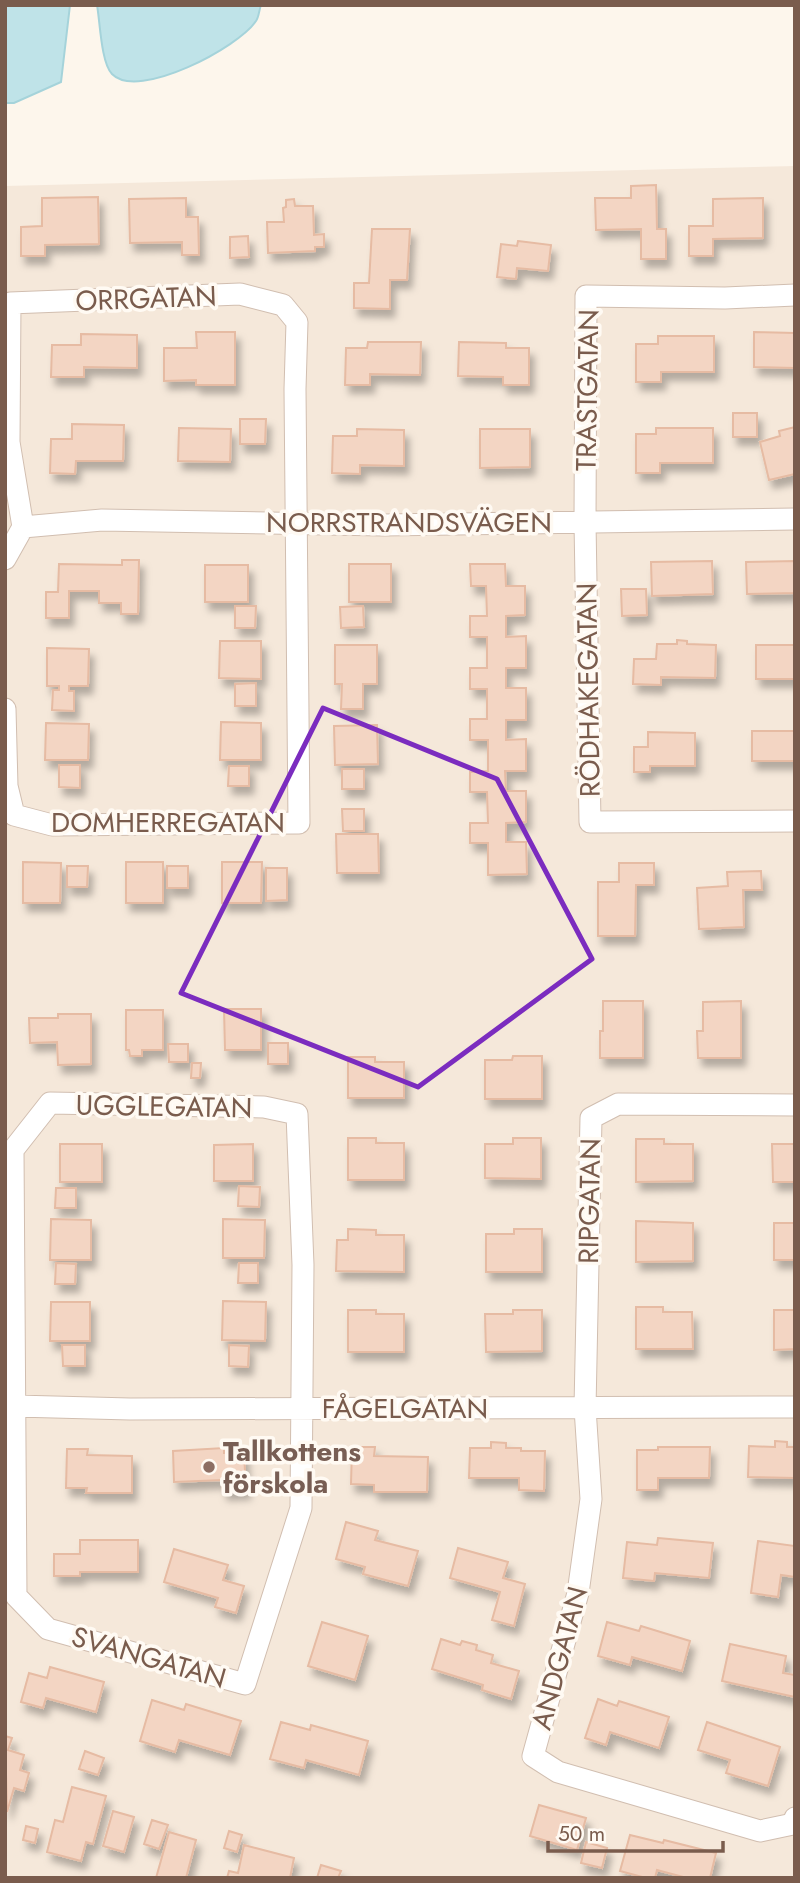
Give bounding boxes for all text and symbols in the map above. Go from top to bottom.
street label: ORRGATAN [75,276,217,321]
street label: TRASTGATAN [566,309,609,471]
street label: NORRSTRANDSVÄGEN [266,502,552,543]
street label: RÖDHAKEGATAN [566,582,611,798]
street label: DOMHERREGATAN [51,802,285,843]
street label: UGGLEGATAN [75,1084,253,1129]
street label: RIPGATAN [568,1138,611,1264]
street label: FÅGELGATAN [322,1388,488,1429]
place label: Tallkottens förskola [223,1431,361,1504]
marker: Tallkottens förskola [201,1459,217,1475]
street label: ANDGATAN [521,1582,598,1734]
street label: SVANGATAN [67,1616,231,1699]
scale bar [548,1810,723,1854]
text: 50 m [558,1819,605,1849]

